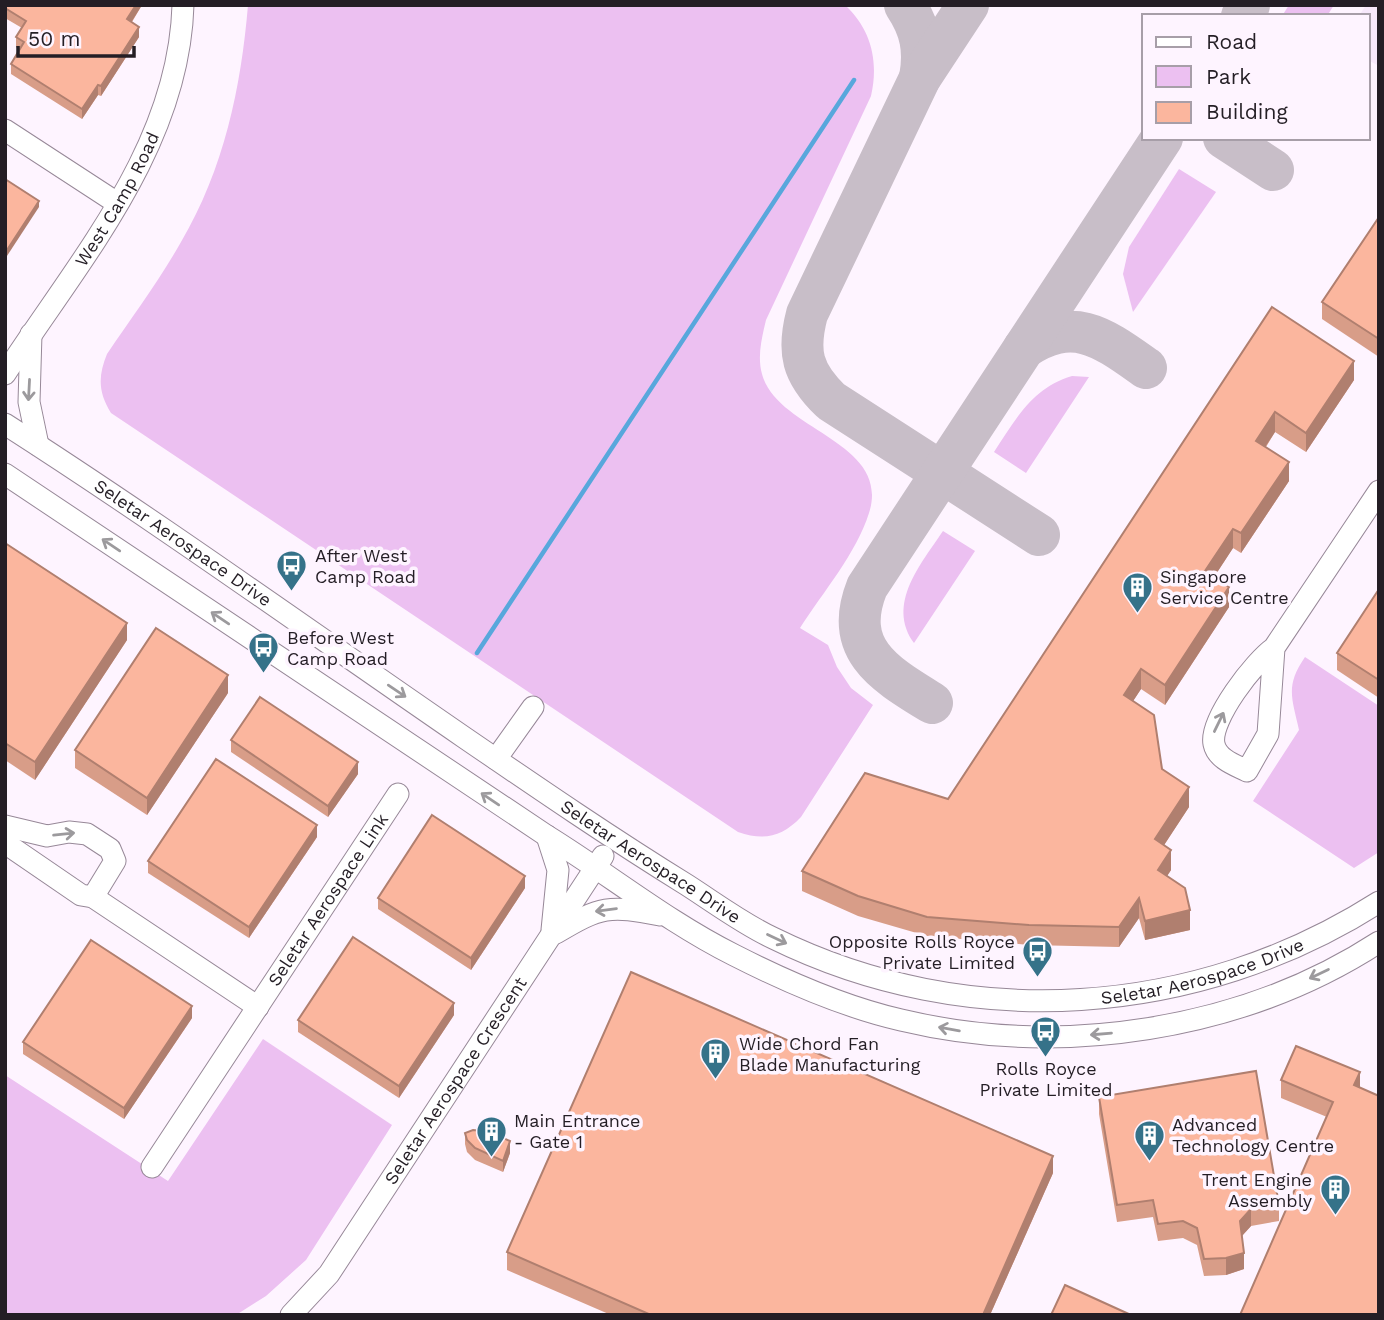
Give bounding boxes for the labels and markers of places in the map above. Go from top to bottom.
place label: After West Camp Road [315,545,416,587]
bus stop icon: After West Camp Road [275,549,309,593]
place label: Singapore Service Centre [1160,566,1289,608]
building icon: Singapore Service Centre [1120,570,1154,614]
place label: Before West Camp Road [287,627,394,669]
bus stop icon: Before West Camp Road [247,631,281,675]
place label: Opposite Rolls Royce Private Limited [829,931,1015,973]
bus stop icon: Opposite Rolls Royce Private Limited [1021,935,1055,979]
bus stop icon: Rolls Royce Private Limited [1029,1014,1063,1058]
place label: Wide Chord Fan Blade Manufacturing [739,1033,921,1075]
building icon: Wide Chord Fan Blade Manufacturing [699,1037,733,1081]
place label: Rolls Royce Private Limited [980,1058,1112,1100]
place label: Main Entrance - Gate 1 [514,1110,640,1152]
building icon: Main Entrance - Gate 1 [474,1114,508,1158]
place label: Advanced Technology Centre [1172,1114,1334,1156]
building icon: Advanced Technology Centre [1132,1118,1166,1162]
place label: Trent Engine Assembly [1202,1169,1313,1211]
building icon: Trent Engine Assembly [1318,1173,1352,1217]

